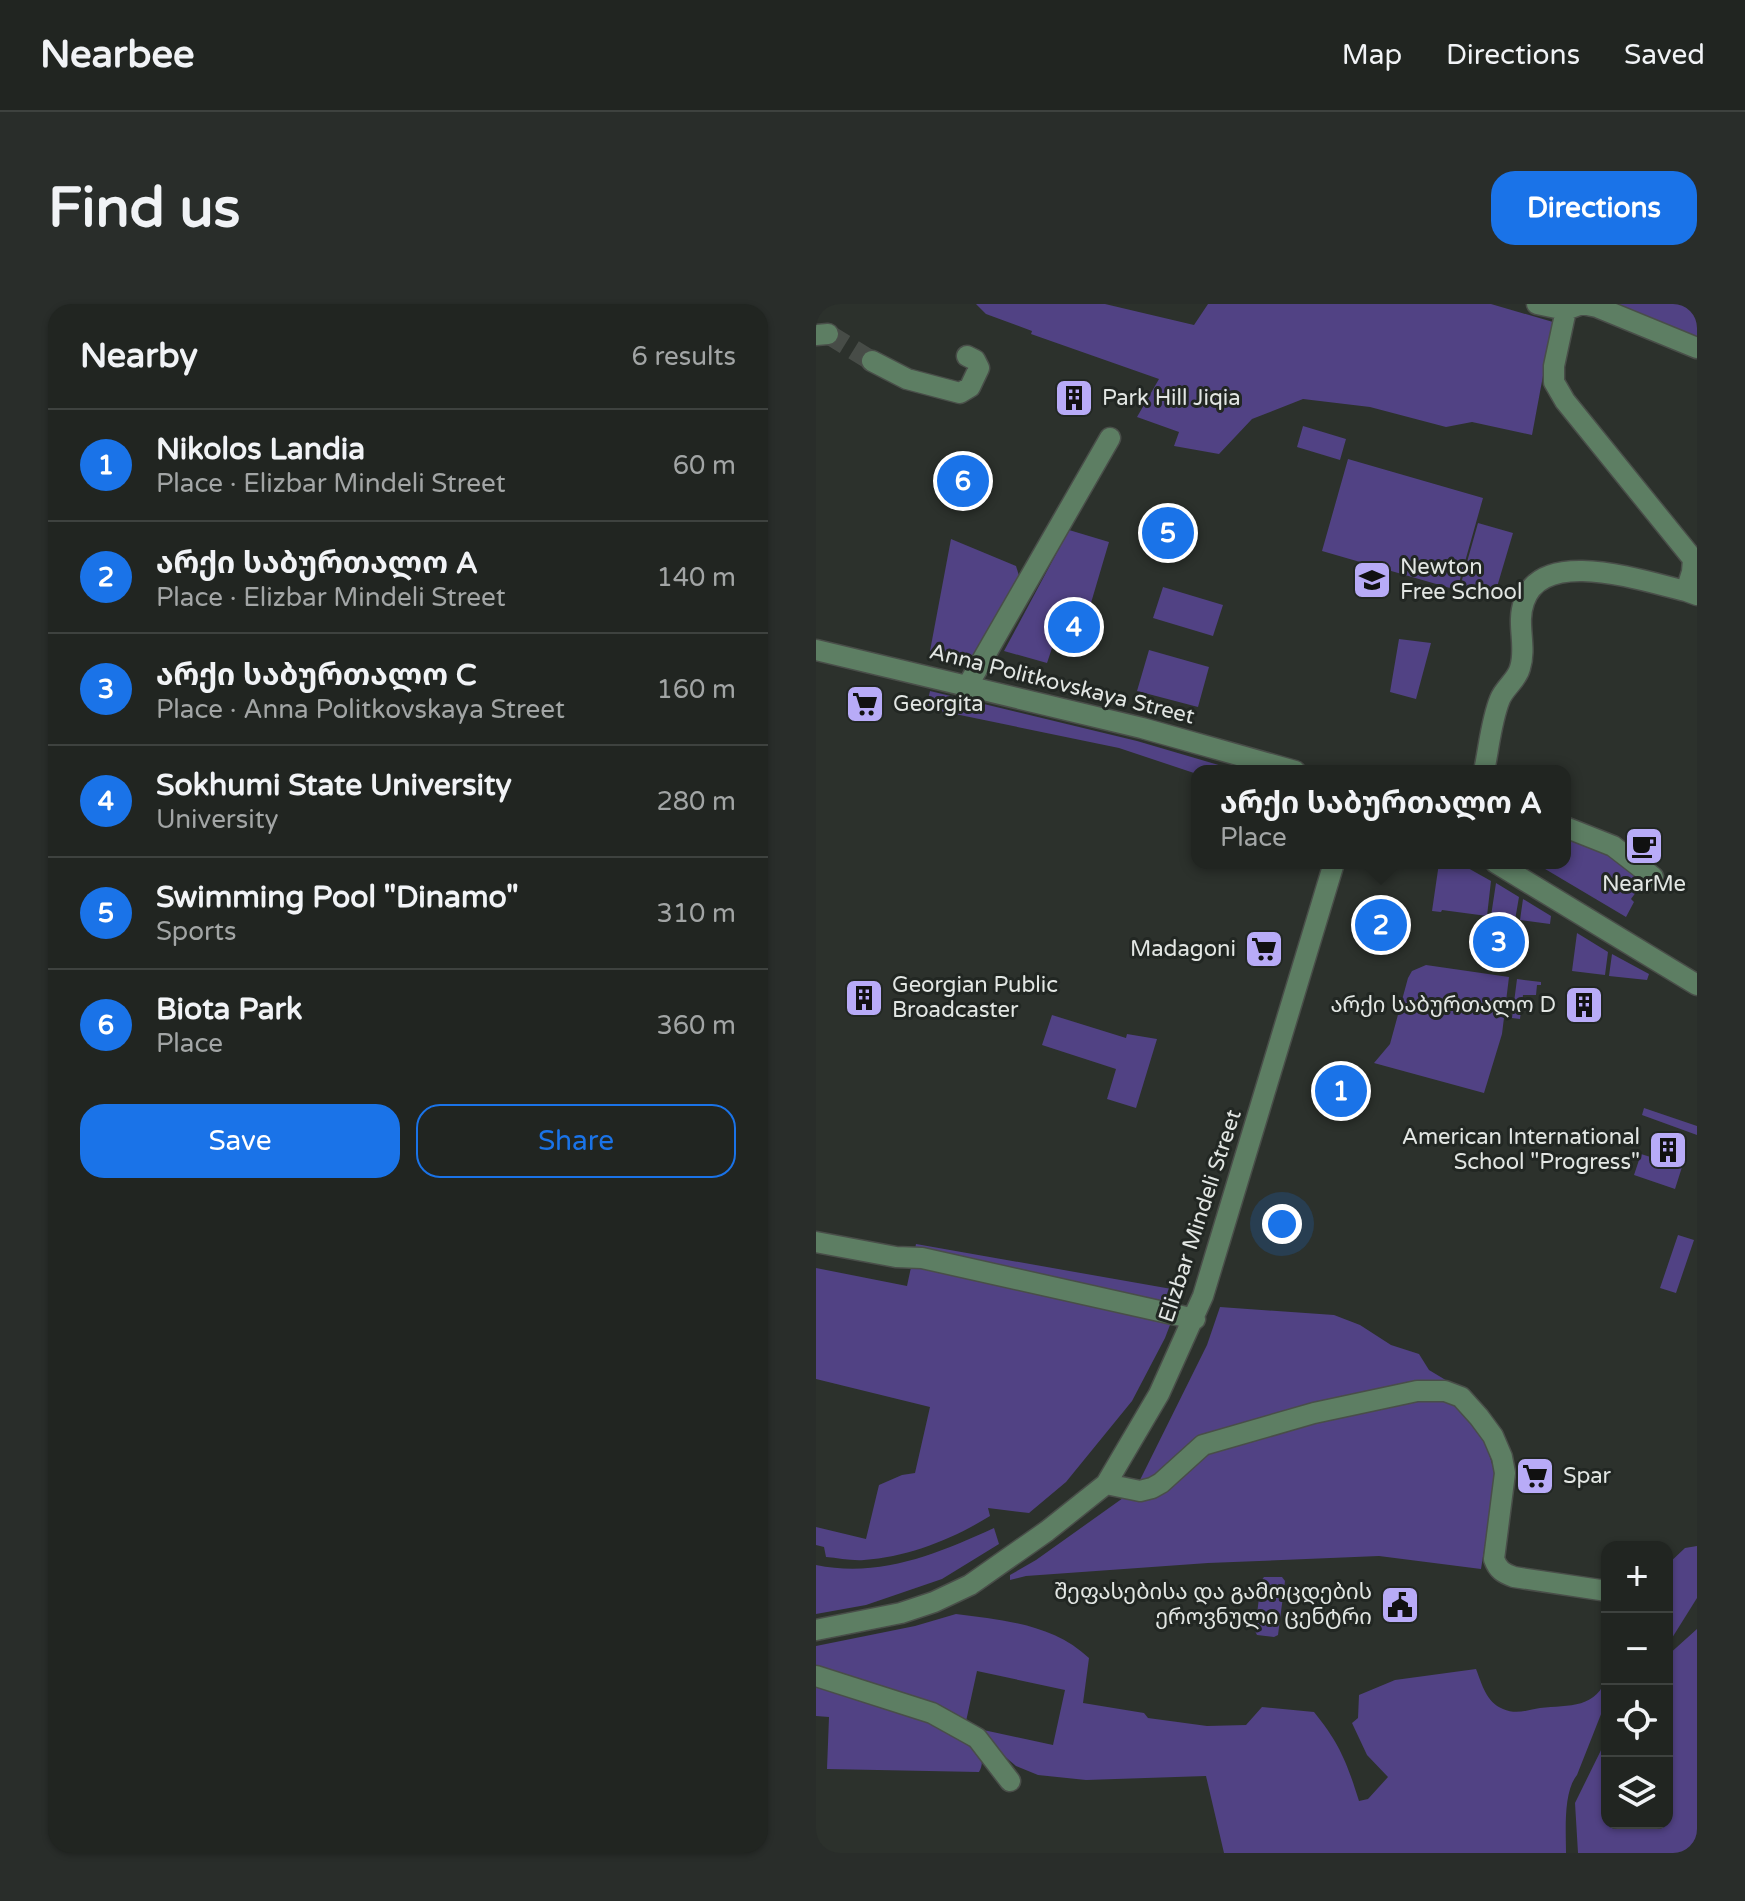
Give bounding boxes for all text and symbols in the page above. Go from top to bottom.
text: Nearbee [40,32,194,78]
text: Map [1342,38,1402,72]
text: Directions [1446,38,1580,72]
text: Saved [1624,38,1705,72]
button: Directions [1491,171,1697,245]
text: Find us [48,175,240,242]
text: Nearby [80,336,198,377]
text: 6 results [631,341,736,372]
building icon: Park Hill Jiqia [1053,377,1095,419]
place label: Park Hill Jiqia [1102,385,1241,411]
text: Nikolos Landia [156,431,365,468]
text: 1 [98,450,114,481]
text: 60 m [673,450,736,481]
pin: 6 [937,451,989,511]
text: Place · Elizbar Mindeli Street [156,468,506,499]
pin: 5 [1142,503,1194,563]
text: არქი საბურთალო A [156,545,478,582]
place label: Newton Free School [1400,554,1522,605]
school or university icon: Newton Free School [1351,559,1393,601]
text: 2 [98,562,114,593]
text: 140 m [656,562,736,593]
text: Place · Elizbar Mindeli Street [156,582,506,613]
pin: 4 [1048,597,1100,657]
street label: Anna Politkovskaya Street [927,638,1197,730]
text: არქი საბურთალო C [156,657,477,694]
text: 3 [98,674,114,705]
text: 160 m [656,674,736,705]
supermarket icon: Georgita [844,683,886,725]
place label: Georgita [893,691,984,717]
text: Place · Anna Politkovskaya Street [156,694,565,725]
popup [1191,765,1571,869]
text: Sokhumi State University [156,767,512,804]
text: არქი საბურთალო A [1220,785,1542,822]
text: 4 [98,786,114,817]
text: 280 m [656,786,736,817]
text: University [156,804,279,835]
text: Place [1220,822,1287,853]
cafe icon: NearMe [1623,825,1665,867]
place label: NearMe [1602,871,1686,897]
text: Swimming Pool "Dinamo" [156,879,519,916]
pin: 2 [1355,895,1407,955]
text: 5 [98,898,114,929]
text: 310 m [656,898,736,929]
pin: 3 [1473,912,1525,972]
text: Sports [156,916,236,947]
supermarket icon: Madagoni [1243,928,1285,970]
place label: Madagoni [1130,936,1236,962]
place label: Georgian Public Broadcaster [892,972,1058,1023]
building icon: Georgian Public Broadcaster [843,977,885,1019]
building icon: არქი საბურთალო D [1563,984,1605,1026]
text: Biota Park [156,991,302,1028]
place label: არქი საბურთალო D [1330,992,1556,1018]
text: 6 [98,1010,114,1041]
text: 360 m [656,1010,736,1041]
text: Place [156,1028,223,1059]
pin: 1 [1315,1061,1367,1121]
button: Save [80,1104,400,1178]
button: Share [416,1104,736,1178]
street label: Elizbar Mindeli Street [1153,1106,1247,1326]
place label: American International School "Progress" [1402,1124,1640,1175]
building icon: American International School "Progress" [1647,1129,1689,1171]
your location [1262,1204,1302,1244]
supermarket icon: Spar [1514,1455,1556,1497]
place label: Spar [1563,1463,1612,1489]
map controls [1601,1541,1673,1829]
button: + [1601,1541,1673,1613]
place label: შეფასებისა და გამოცდების ეროვნული ცენტრი [1054,1579,1372,1630]
public building icon: შეფასებისა და გამოცდების ეროვნული ცენტრი [1379,1584,1421,1626]
button: − [1601,1613,1673,1685]
button: locate [1601,1685,1673,1757]
button: layers [1601,1757,1673,1829]

